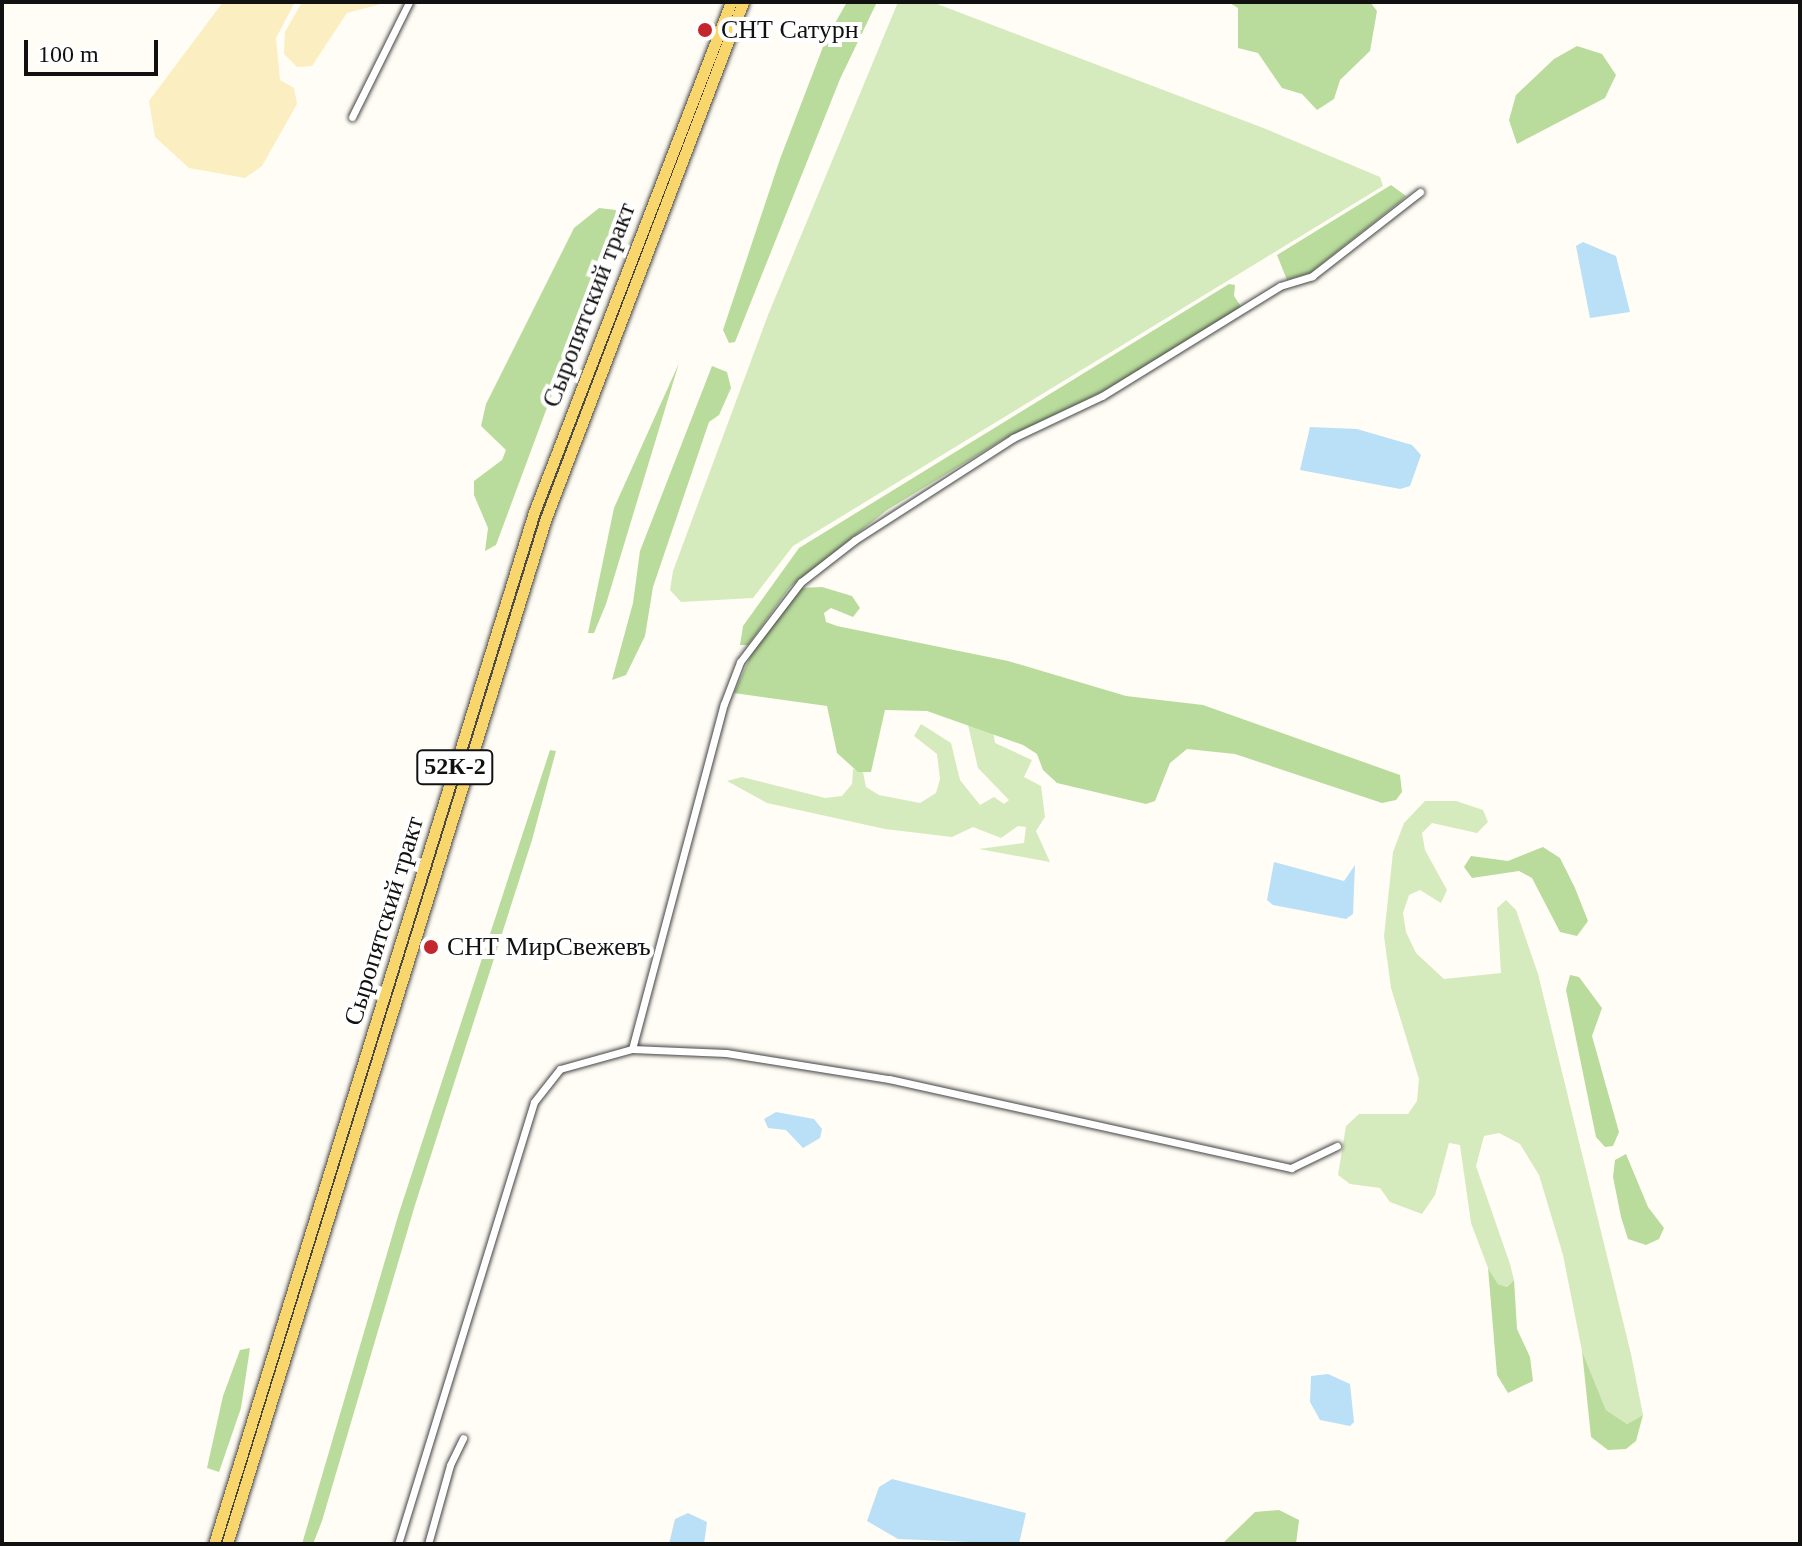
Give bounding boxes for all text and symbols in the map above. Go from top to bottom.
place label: СНТ Сатурн [721,14,859,46]
marker: СНТ Сатурн [696,21,714,39]
scale bar [28,24,162,74]
text: 100 m [38,41,99,67]
street label: Сыропятский тракт [536,198,642,412]
road number: 52К-2 [415,747,495,787]
street label: Сыропятский тракт [337,813,431,1029]
place label: СНТ МирСвежевъ [447,931,651,963]
marker: СНТ МирСвежевъ [422,938,440,956]

